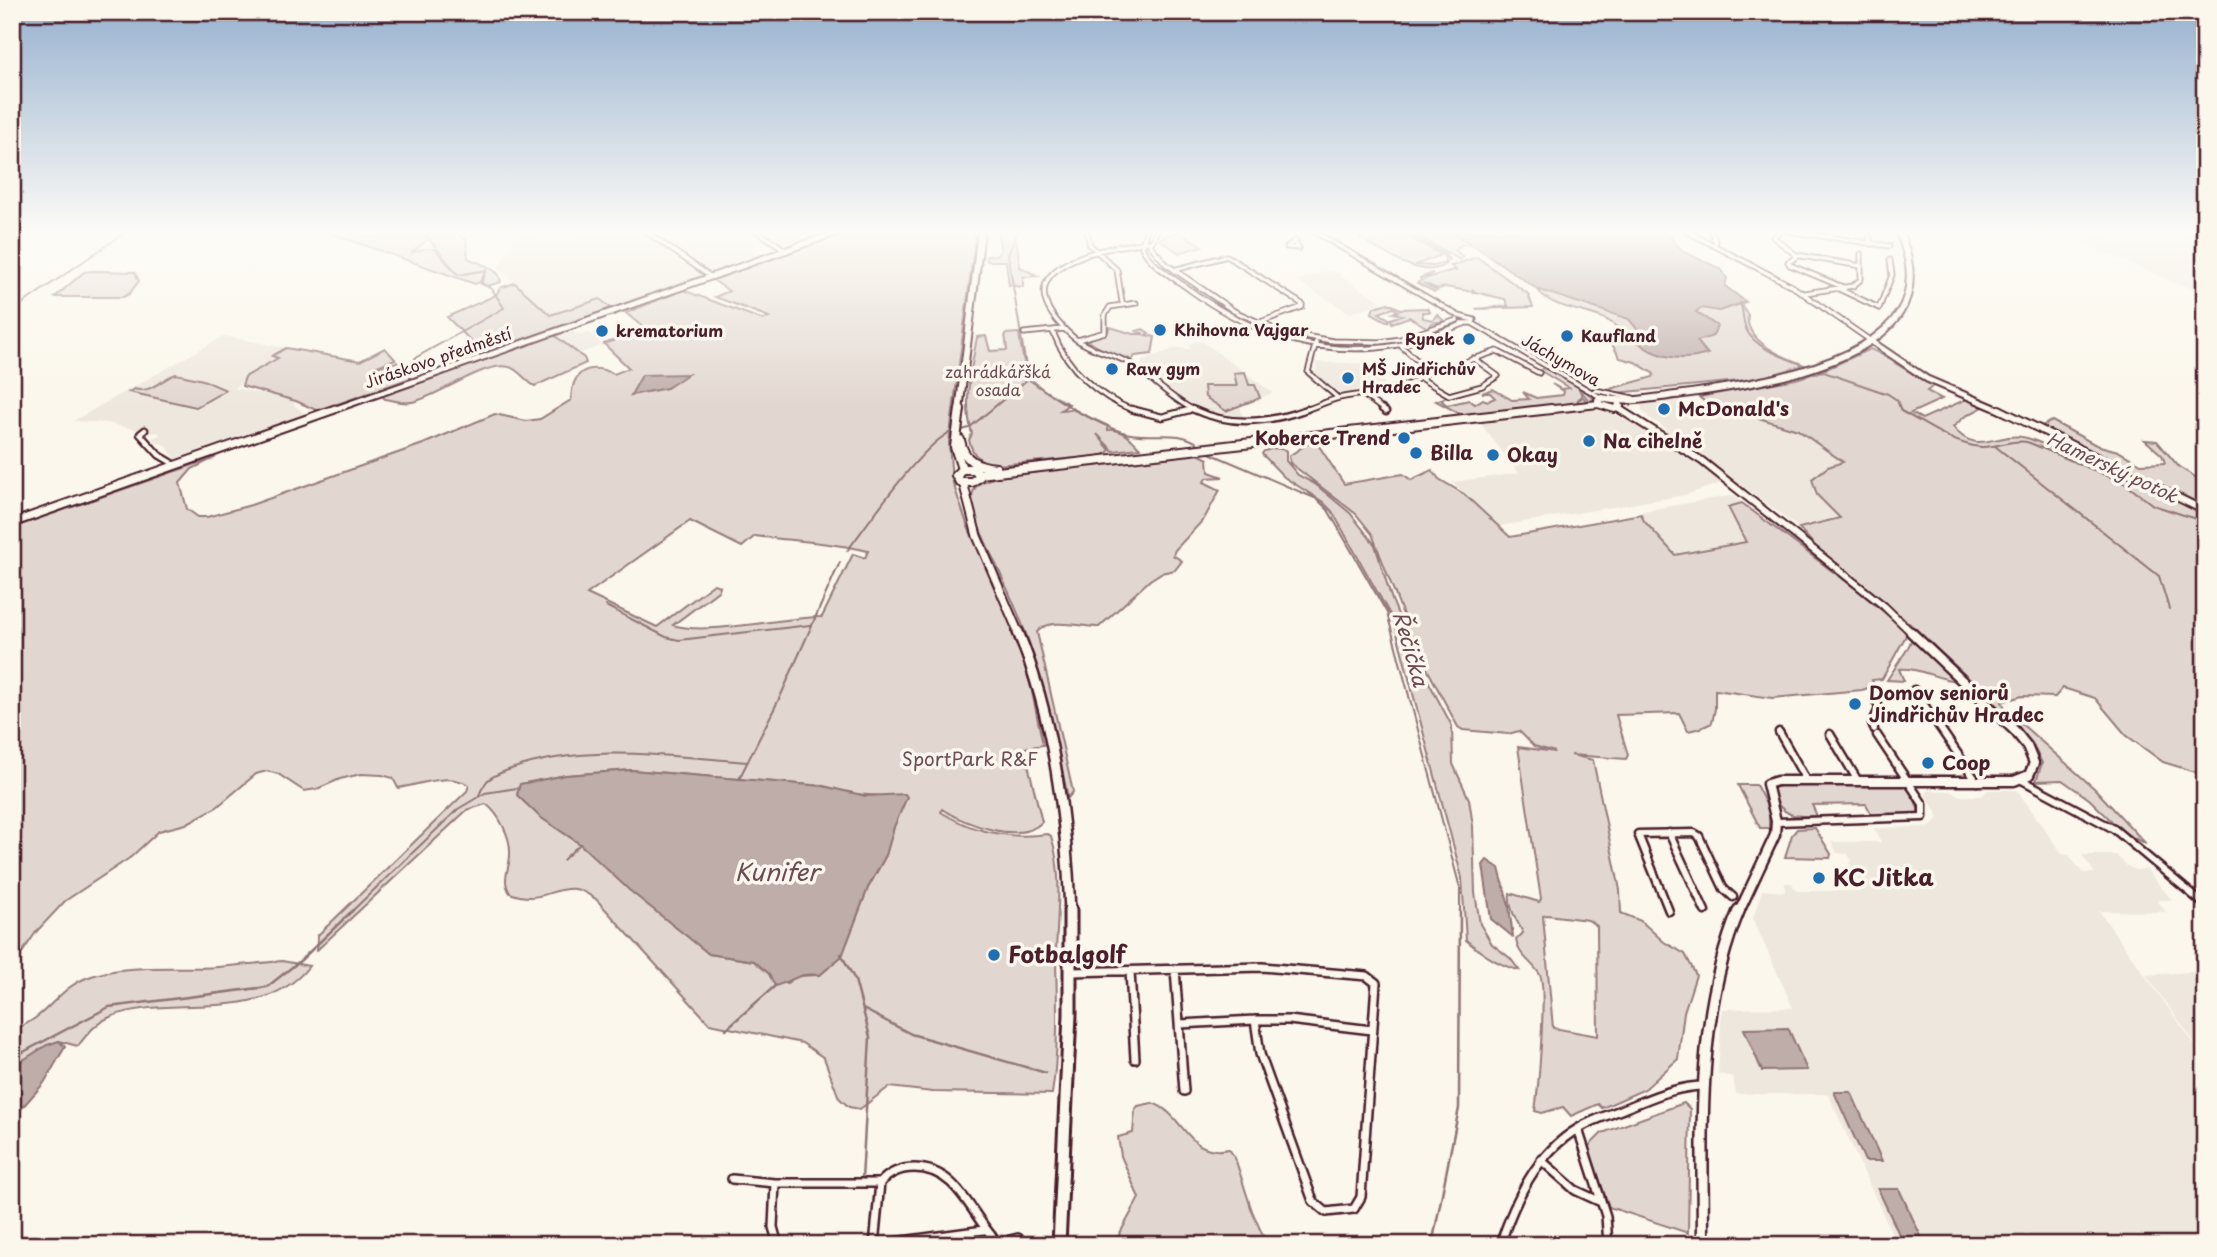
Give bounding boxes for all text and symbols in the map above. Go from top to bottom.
place label: Khihovna Vajgar [1174,317,1309,341]
place label: krematorium [616,318,723,342]
street label: Jiráskovo předměstí [361,320,515,393]
marker: Khihovna Vajgar [1152,322,1168,338]
marker: krematorium [594,323,610,339]
place label: Kaufland [1581,323,1656,347]
place label: Rynek [1405,326,1455,350]
street label: Jáchymova [1518,327,1605,391]
marker: Kaufland [1559,328,1575,344]
marker: Rynek [1461,331,1477,347]
place label: Raw gym [1126,356,1200,380]
place label: MŠ Jindřichův Hradec [1362,356,1476,398]
park label: zahrádkářšká osada [945,359,1051,401]
marker: Raw gym [1104,361,1120,377]
marker: MŠ Jindřichův Hradec [1340,370,1356,386]
place label: McDonald's [1678,394,1789,422]
marker: McDonald's [1656,401,1672,417]
place label: Koberce Trend [1255,423,1390,451]
water label: Hamerský potok [2043,424,2183,509]
place label: Na cihelně [1603,426,1702,454]
marker: Koberce Trend [1396,430,1412,446]
marker: Na cihelně [1581,433,1597,449]
place label: Billa [1430,438,1473,466]
place label: Okay [1507,440,1558,468]
marker: Billa [1408,445,1424,461]
marker: Okay [1485,447,1501,463]
water label: Řečička [1386,607,1438,691]
place label: Domov seniorů Jindřichův Hradec [1869,678,2044,728]
marker: Domov seniorů Jindřichův Hradec [1847,696,1863,712]
park label: SportPark R&F [902,744,1038,772]
place label: Coop [1942,748,1990,776]
marker: Coop [1920,755,1936,771]
water label: Kunifer [735,853,823,889]
place label: KC Jitka [1833,859,1934,894]
marker: KC Jitka [1811,870,1827,886]
place label: Fotbalgolf [1008,936,1129,971]
marker: Fotbalgolf [986,947,1002,963]

